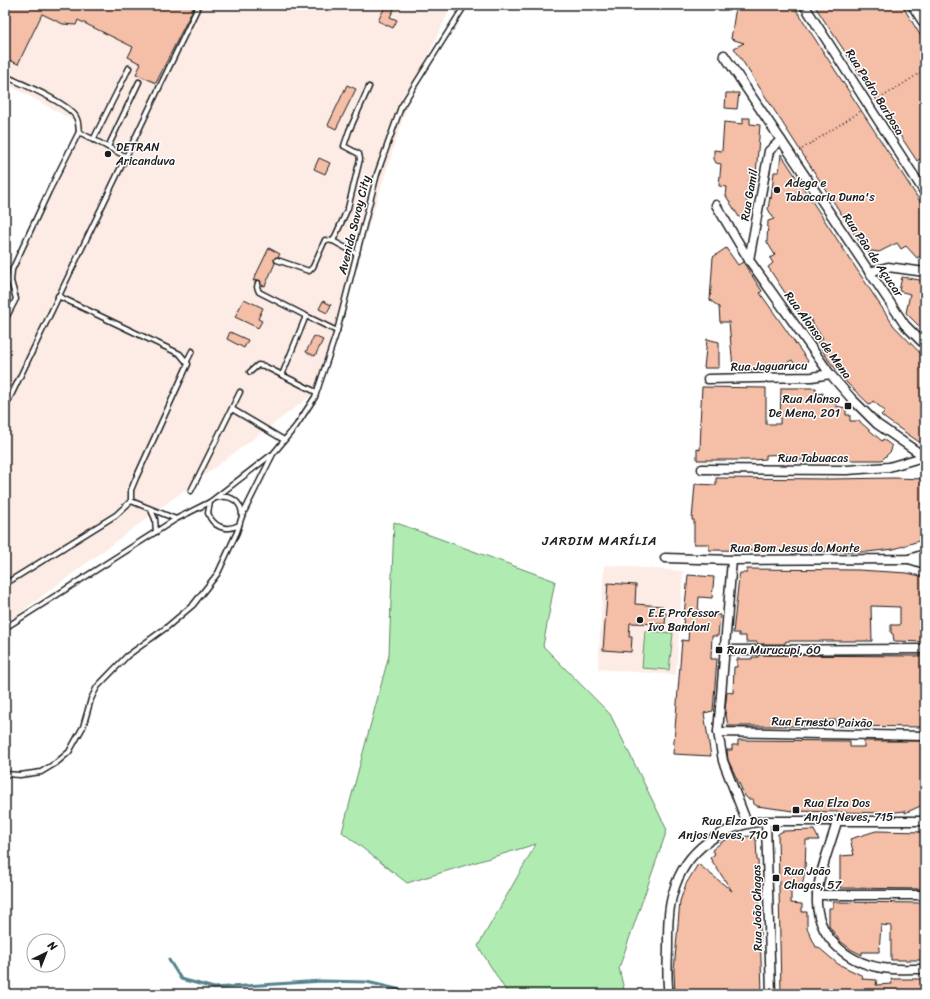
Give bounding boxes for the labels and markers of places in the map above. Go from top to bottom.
place label: DETRAN Aricanduva [115,136,175,172]
marker: DETRAN Aricanduva [103,149,113,159]
place label: Adega e Tabacaria Duna's [784,172,875,208]
marker: Adega e Tabacaria Duna's [772,185,782,195]
place label: Rua Alonso De Mena, 201 [769,388,840,424]
marker: Rua Alonso De Mena, 201 [843,401,853,411]
place label: E.E Professor Ivo Bandoni [647,602,720,638]
marker: E.E Professor Ivo Bandoni [635,615,645,625]
place label: Rua Murucupi, 60 [727,639,821,661]
marker: Rua Murucupi, 60 [714,645,724,655]
place label: Rua Elza Dos Anjos Neves, 715 [803,792,893,828]
marker: Rua Elza Dos Anjos Neves, 715 [791,805,801,815]
place label: Rua Elza Dos Anjos Neves, 710 [677,810,768,846]
marker: Rua Elza Dos Anjos Neves, 710 [771,823,781,833]
place label: Rua João Chagas, 57 [784,860,842,896]
marker: Rua João Chagas, 57 [771,873,781,883]

